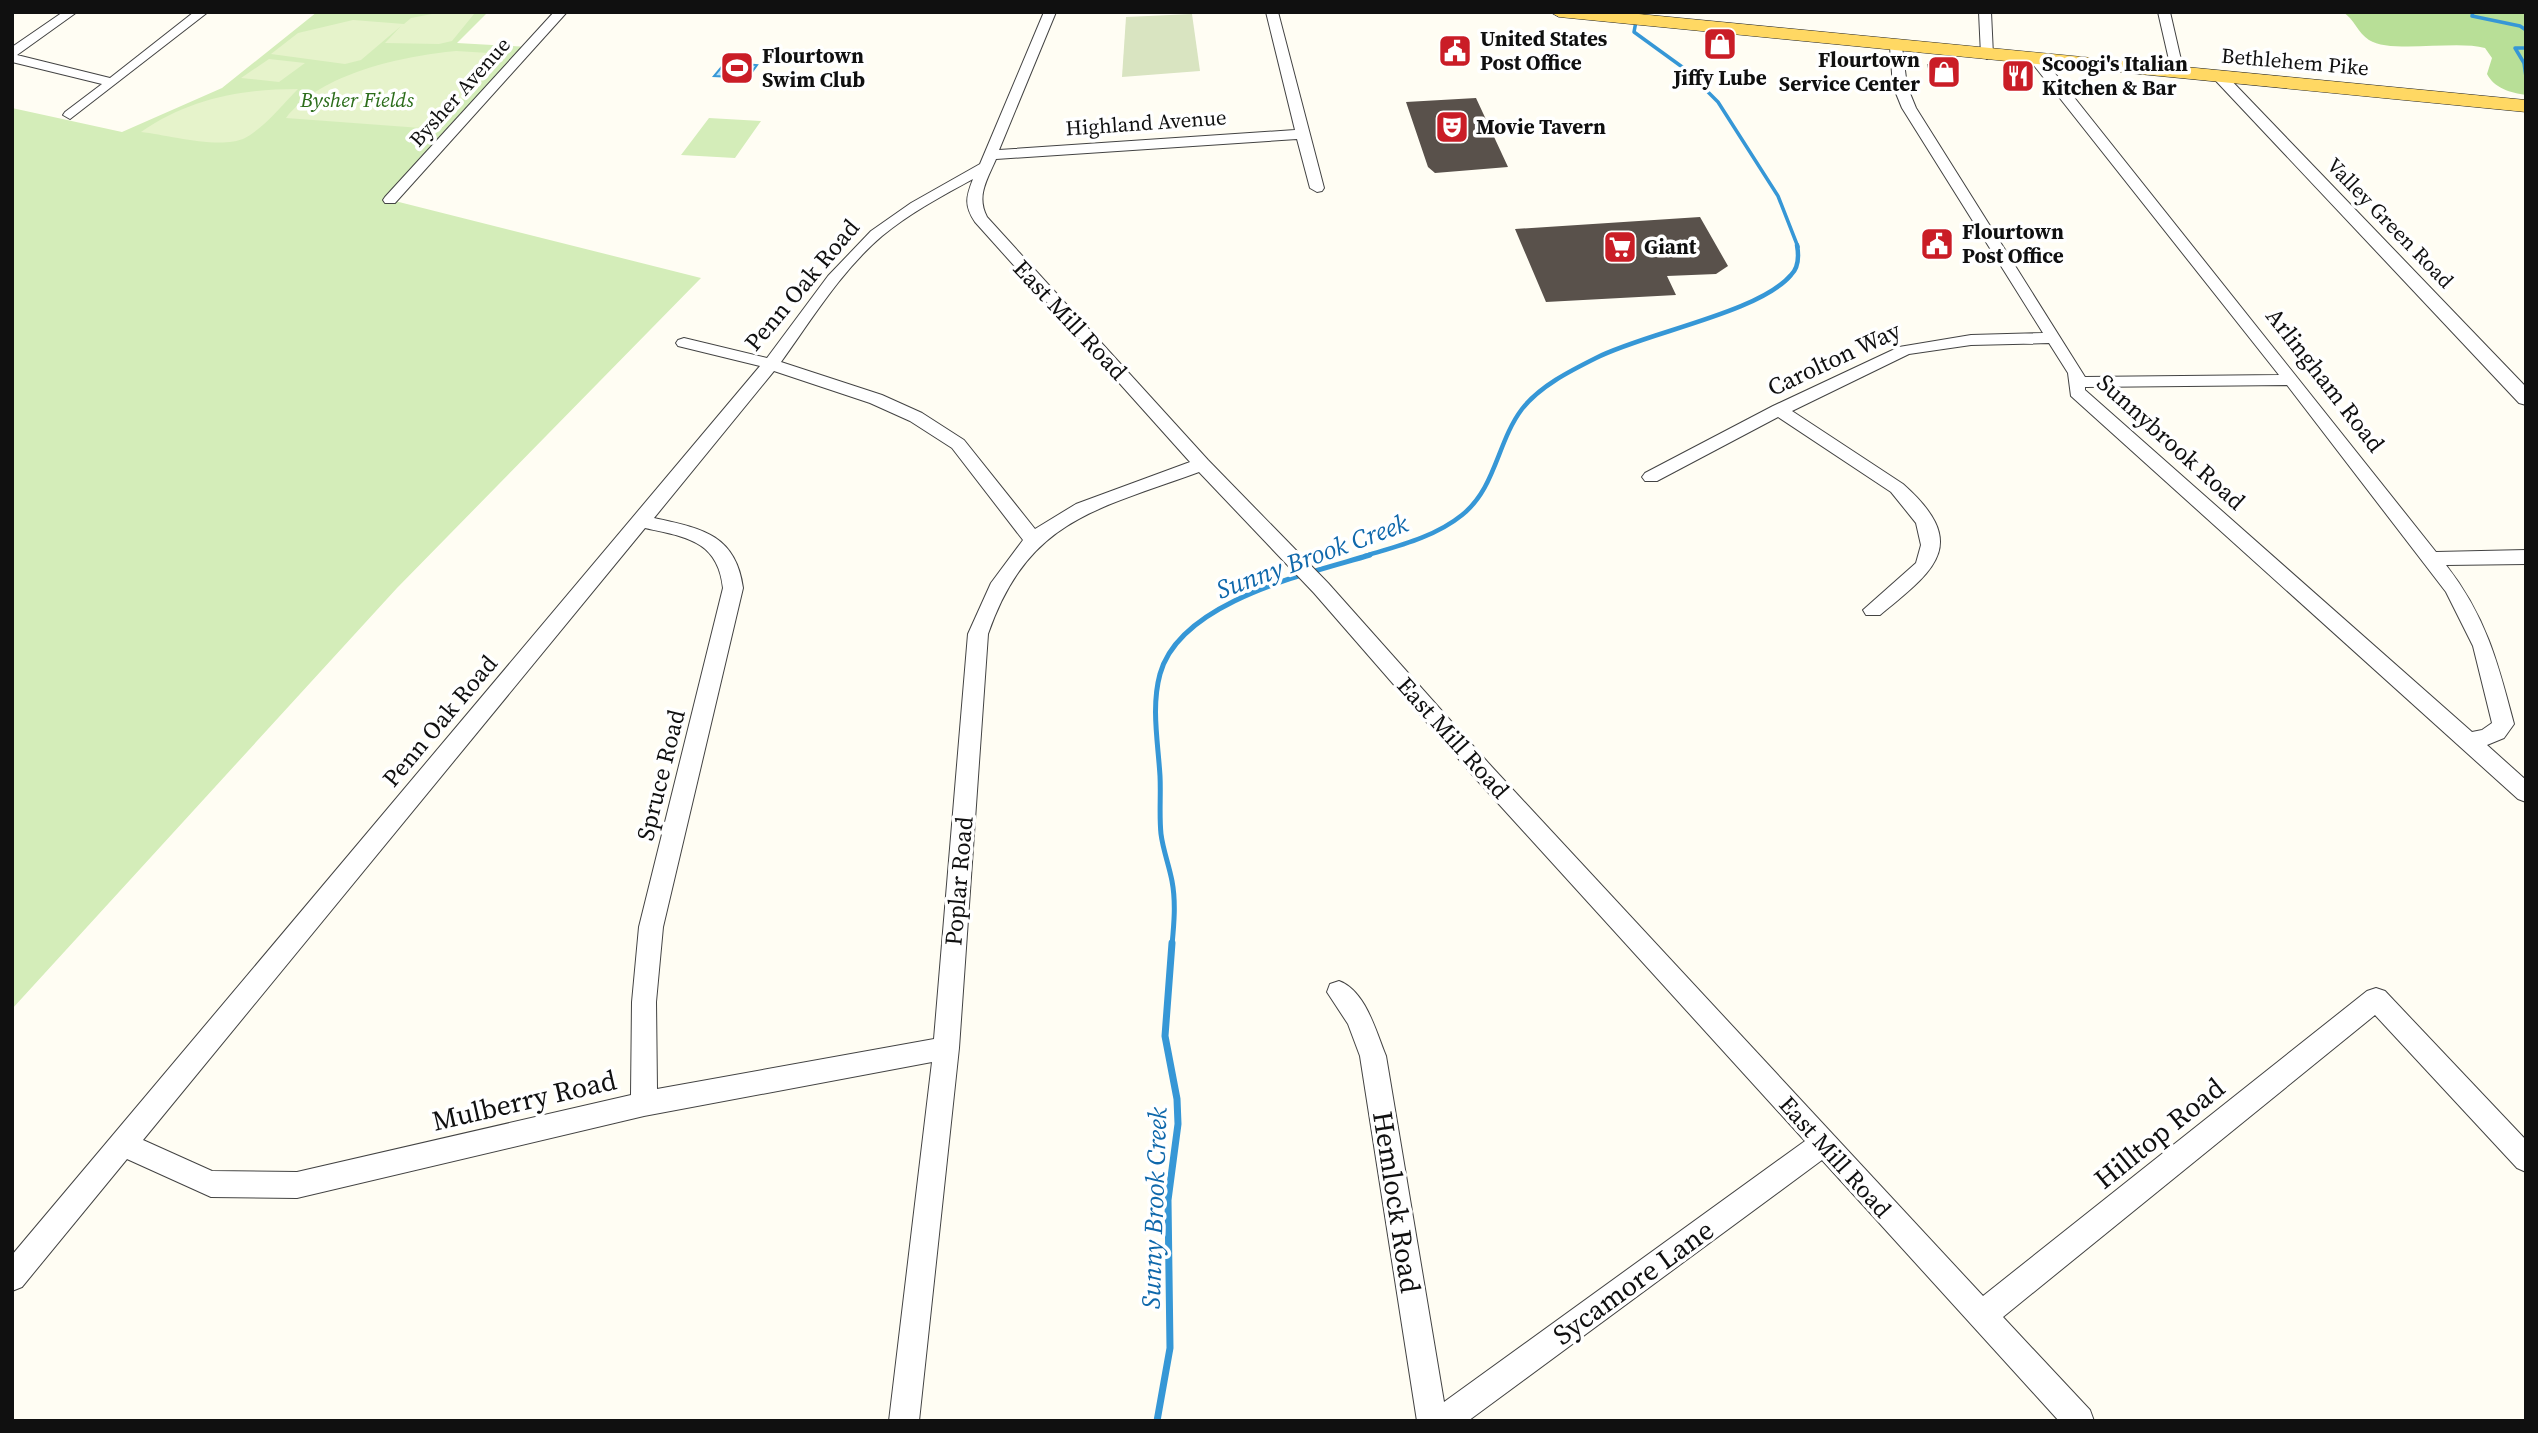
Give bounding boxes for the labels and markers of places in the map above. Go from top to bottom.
place label: United States Post Office [1480,24,1608,77]
shop icon: Jiffy Lube [1701,25,1739,63]
public building icon: United States Post Office [1436,32,1474,70]
place label: Flourtown Swim Club [762,41,865,94]
place label: Flourtown Service Center [1779,45,1920,98]
sports icon: Flourtown Swim Club [718,49,756,87]
place label: Scoogi's Italian Kitchen & Bar [2042,49,2188,102]
shop icon: Flourtown Service Center [1925,53,1963,91]
restaurant icon: Scoogi's Italian Kitchen & Bar [1999,57,2037,95]
place label: Jiffy Lube [1671,63,1767,92]
theatre icon: Movie Tavern [1433,108,1471,146]
place label: Movie Tavern [1476,112,1606,141]
place label: Flourtown Post Office [1962,217,2064,270]
public building icon: Flourtown Post Office [1918,225,1956,263]
supermarket icon: Giant [1601,228,1639,266]
place label: Giant [1644,232,1697,261]

